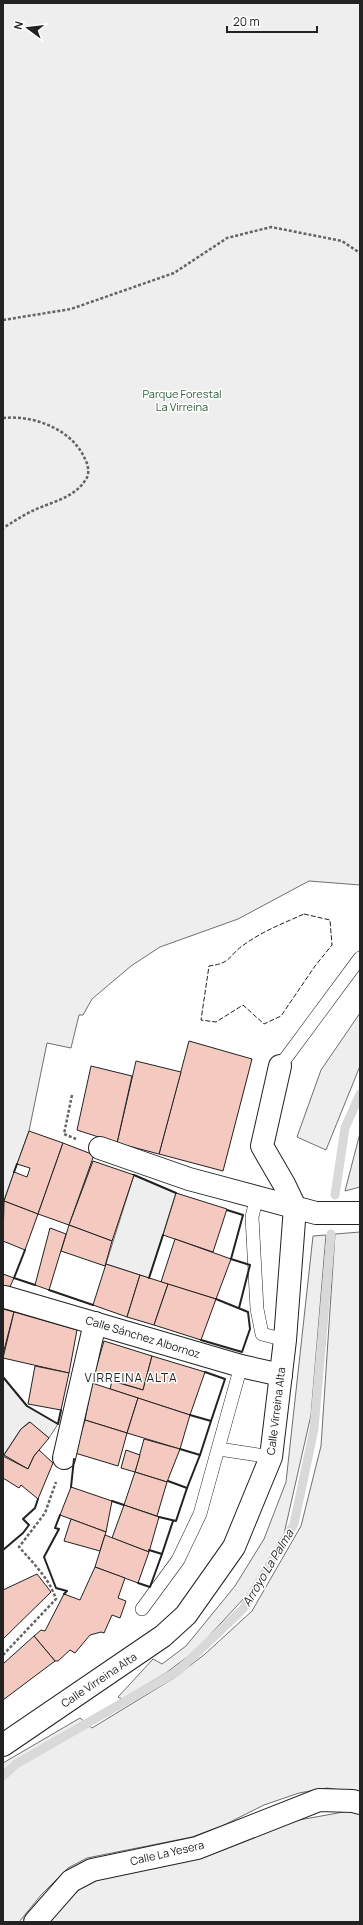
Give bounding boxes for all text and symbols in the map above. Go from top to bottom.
north arrow [8,8,48,48]
scale bar [227,8,317,34]
text: 20 m [233,13,260,30]
text: N [10,19,26,31]
park label: Parque Forestal La Virreina [142,386,222,414]
street label: Calle Sánchez Albornoz [84,1312,203,1361]
street label: Calle Virreina Alta [263,1366,288,1456]
district label: VIRREINA ALTA [84,1369,178,1386]
water label: Arroyo La Palma [238,1525,298,1609]
street label: Calle Virreina Alta [58,1649,140,1711]
street label: Calle La Yesera [128,1837,205,1868]

